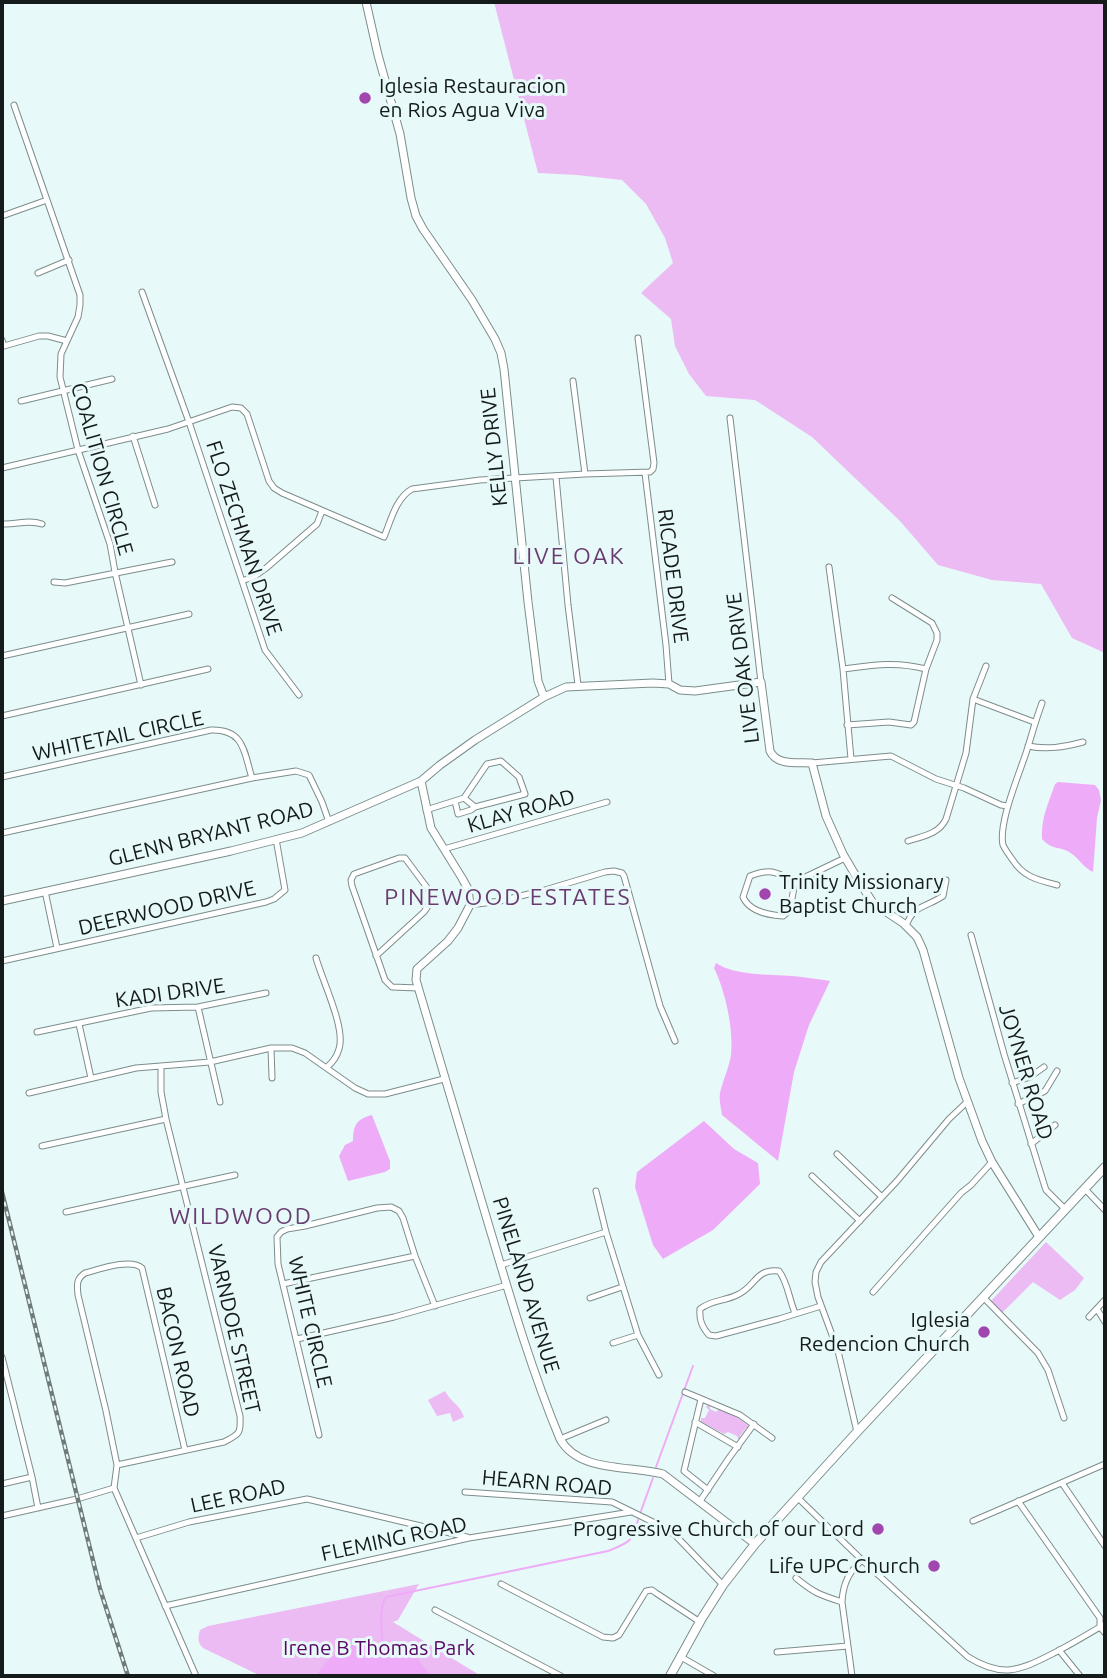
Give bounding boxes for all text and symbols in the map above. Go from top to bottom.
place label: Iglesia Restauracion en Rios Agua Viva [379,73,566,123]
marker: Iglesia Restauracion en Rios Agua Viva [357,90,373,106]
street label: COALITION CIRCLE [65,380,139,558]
street label: KELLY DRIVE [475,386,513,508]
street label: FLO ZECHMAN DRIVE [201,438,287,638]
street label: RICADE DRIVE [652,507,694,645]
district label: LIVE OAK [514,542,624,570]
street label: LIVE OAK DRIVE [721,591,765,745]
street label: WHITETAIL CIRCLE [30,706,206,766]
street label: KLAY ROAD [464,784,578,838]
street label: GLENN BRYANT ROAD [106,796,316,872]
place label: Trinity Missionary Baptist Church [779,869,944,919]
street label: DEERWOOD DRIVE [76,875,258,941]
district label: PINEWOOD ESTATES [386,883,630,911]
marker: Trinity Missionary Baptist Church [757,886,773,902]
street label: KADI DRIVE [114,973,226,1013]
street label: JOYNER ROAD [993,1001,1059,1143]
street label: PINELAND AVENUE [487,1194,565,1376]
district label: WILDWOOD [170,1202,312,1230]
street label: VARNDOE STREET [202,1242,266,1416]
street label: WHITE CIRCLE [283,1254,337,1390]
street label: BACON ROAD [151,1284,205,1420]
place label: Iglesia Redencion Church [799,1307,970,1357]
marker: Iglesia Redencion Church [976,1324,992,1340]
street label: HEARN ROAD [481,1465,613,1501]
street label: LEE ROAD [188,1474,288,1518]
street label: FLEMING ROAD [319,1511,469,1567]
place label: Progressive Church of our Lord [573,1516,864,1542]
marker: Progressive Church of our Lord [870,1521,886,1537]
place label: Life UPC Church [769,1553,920,1579]
marker: Life UPC Church [926,1558,942,1574]
park label: Irene B Thomas Park [283,1635,475,1661]

